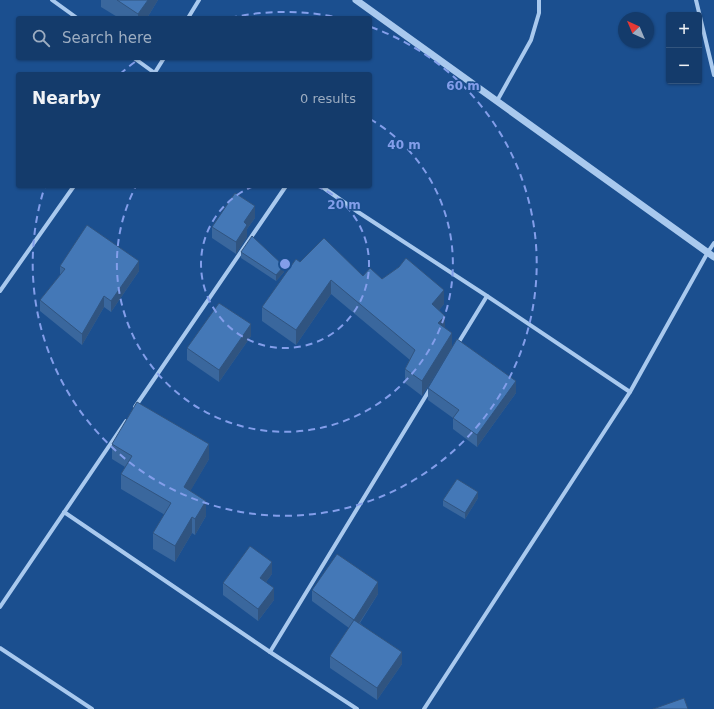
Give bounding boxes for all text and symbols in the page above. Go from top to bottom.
north arrow [618,12,654,48]
map controls [666,12,702,84]
button: + [666,12,702,48]
search box [16,16,372,60]
icon: search [30,27,52,49]
text: Search here [62,29,152,47]
button: − [666,48,702,84]
text: 60 m [446,79,480,93]
text: Nearby [32,88,101,108]
text: 0 results [300,91,356,106]
text: 40 m [387,138,421,152]
text: 20 m [327,198,361,212]
centre of rings [278,257,292,271]

